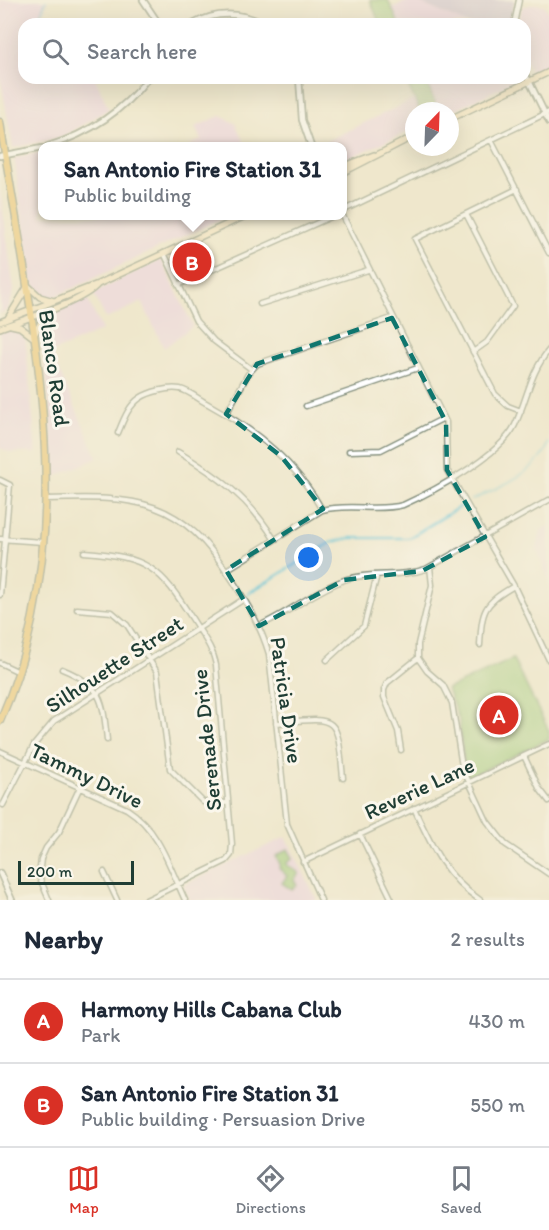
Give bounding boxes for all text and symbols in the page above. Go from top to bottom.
search box [18,18,531,84]
icon: search [39,35,72,68]
text: Search here [87,38,197,65]
north arrow [405,102,459,156]
popup [38,142,347,220]
text: San Antonio Fire Station 31 [64,156,321,183]
text: Public building [64,183,191,207]
pin: B [172,240,212,284]
street label: Blanco Road [33,308,76,428]
your location [294,543,323,572]
street label: Silhouette Street [40,610,188,719]
street label: Patricia Drive [264,635,309,765]
street label: Serenade Drive [186,668,227,812]
pin: A [480,692,518,738]
street label: Tammy Drive [26,737,148,814]
street label: Reverie Lane [360,751,479,826]
scale bar [18,858,134,886]
text: 200 m [27,862,72,881]
text: Nearby [24,923,103,955]
text: 2 results [451,927,525,951]
text: Harmony Hills Cabana Club [81,996,342,1023]
text: A [37,1009,50,1033]
text: 430 m [468,1009,525,1033]
text: Park [81,1023,120,1047]
text: San Antonio Fire Station 31 [81,1080,338,1107]
text: B [37,1093,50,1117]
text: 550 m [470,1093,525,1117]
text: Public building · Persuasion Drive [81,1107,365,1131]
tab: Map [67,1162,100,1217]
tab: Directions [235,1162,306,1217]
tab: Saved [441,1162,482,1217]

